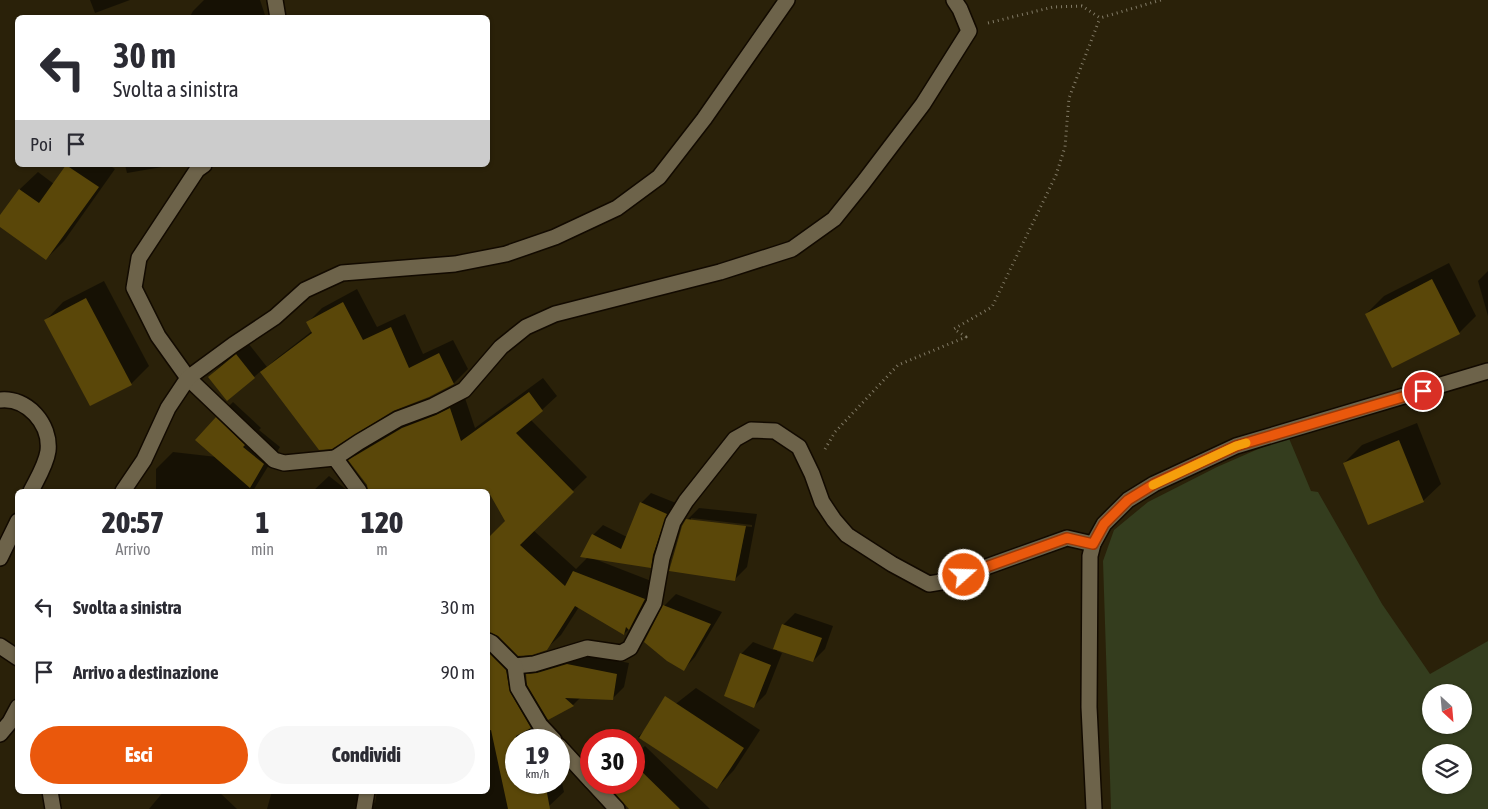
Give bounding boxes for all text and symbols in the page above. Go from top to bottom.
icon: left [30,35,95,100]
text: 30 m [113,35,176,75]
text: Svolta a sinistra [113,76,239,102]
icon: arrive [62,130,90,158]
text: Poi [30,133,52,155]
pin [1402,370,1444,412]
icon: arrive [1409,377,1437,405]
text: 20:57 [102,505,164,539]
text: 1 [255,505,270,539]
text: 120 [361,505,403,539]
text: Arrivo [116,540,150,558]
text: min [251,540,274,558]
text: m [376,540,388,558]
position arrow [937,548,989,600]
icon: left [30,593,58,621]
text: Svolta a sinistra [73,596,182,618]
text: 30 m [441,596,475,618]
icon: arrive [30,658,58,686]
text: Arrivo a destinazione [73,661,219,683]
text: 90 m [441,661,475,683]
north arrow [1422,684,1472,734]
map controls [1422,684,1472,794]
button: Esci [30,726,248,784]
button: Condividi [258,726,475,784]
speed limit sign: 30 [580,729,645,794]
text: 19 [526,741,549,769]
button: layers [1422,744,1472,794]
text: km/h [526,767,549,781]

